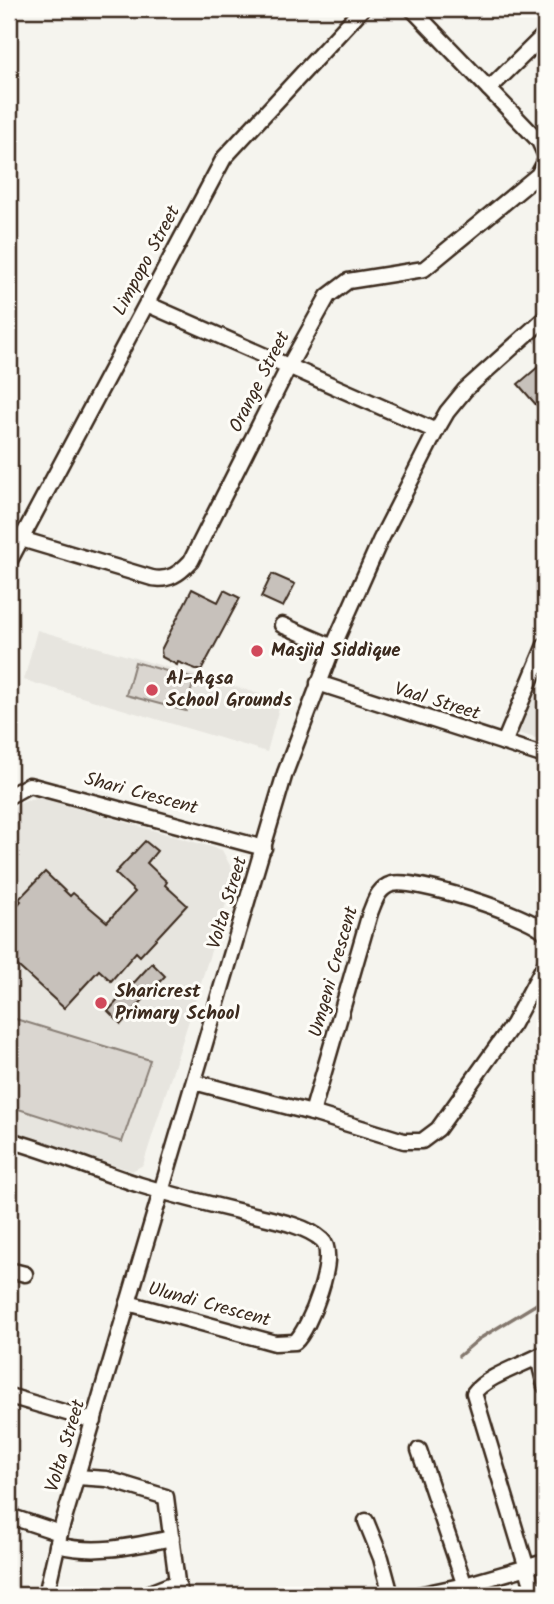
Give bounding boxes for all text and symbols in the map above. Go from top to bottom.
street label: Limpopo Street [105,200,189,322]
street label: Orange Street [222,325,299,438]
place label: Masjid Siddique [271,636,401,666]
marker: Masjid Siddique [249,643,265,659]
place label: Al-Aqsa School Grounds [166,664,292,716]
street label: Vaal Street [390,675,484,729]
marker: Al-Aqsa School Grounds [144,682,160,698]
street label: Shari Crescent [81,764,202,824]
street label: Volta Street [200,852,256,953]
street label: Umgeni Crescent [301,902,367,1041]
place label: Sharicrest Primary School [115,977,240,1029]
marker: Sharicrest Primary School [93,995,109,1011]
street label: Ulundi Crescent [144,1274,274,1336]
street label: Volta Street [38,1395,94,1496]

